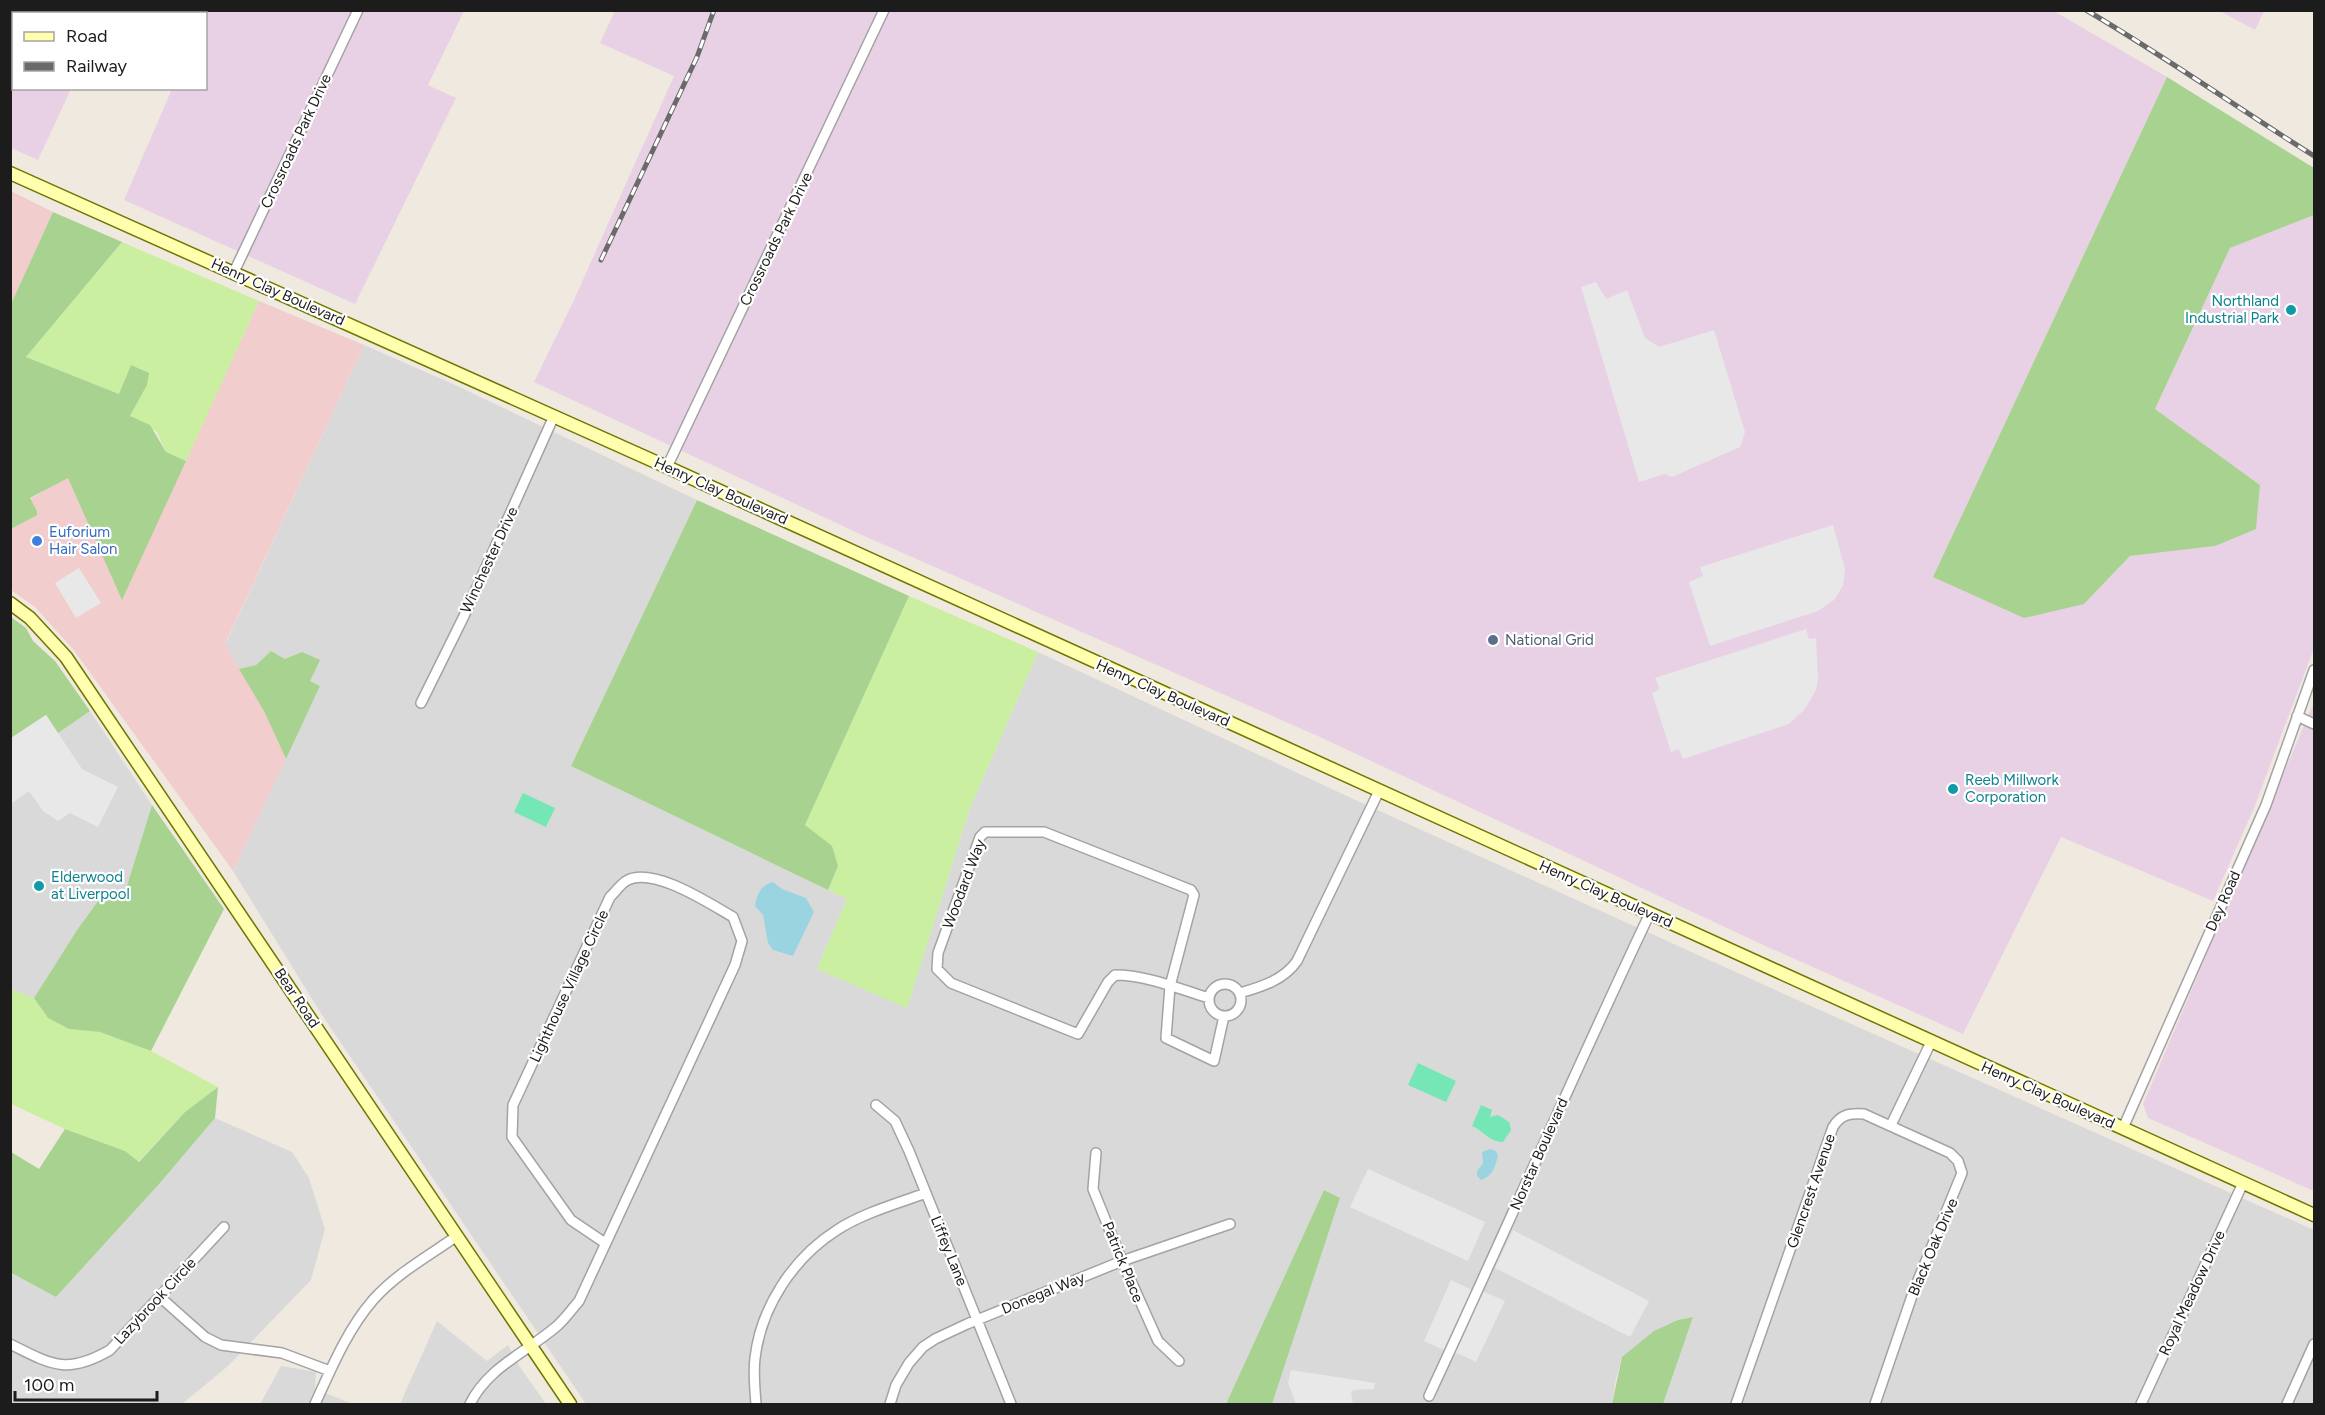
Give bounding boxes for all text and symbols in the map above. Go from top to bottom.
legend [12,12,207,90]
text: Road [66,25,107,47]
text: Railway [66,55,128,77]
street label: Crossroads Park Drive [257,71,335,211]
street label: Crossroads Park Drive [736,169,816,309]
street label: Henry Clay Boulevard [208,254,348,330]
place label: Northland Industrial Park [2185,292,2280,327]
marker: Northland Industrial Park [2284,303,2298,317]
street label: Henry Clay Boulevard [651,453,791,529]
street label: Winchester Drive [456,504,522,616]
place label: Euforium Hair Salon [49,523,117,558]
marker: Euforium Hair Salon [30,534,44,548]
place label: National Grid [1505,631,1594,649]
marker: National Grid [1486,633,1500,647]
street label: Henry Clay Boulevard [1093,655,1233,731]
place label: Reeb Millwork Corporation [1965,771,2059,806]
marker: Reeb Millwork Corporation [1946,782,1960,796]
street label: Woodard Way [939,837,989,931]
street label: Henry Clay Boulevard [1536,856,1676,932]
place label: Elderwood at Liverpool [51,868,130,903]
street label: Dey Road [2202,868,2244,934]
marker: Elderwood at Liverpool [32,879,46,893]
street label: Lighthouse Village Circle [526,907,612,1065]
street label: Bear Road [270,965,324,1031]
street label: Henry Clay Boulevard [1978,1057,2118,1133]
street label: Norstar Boulevard [1506,1095,1572,1213]
street label: Glencrest Avenue [1783,1131,1839,1251]
street label: Black Oak Drive [1904,1196,1962,1298]
street label: Liffey Lane [927,1213,971,1289]
street label: Patrick Place [1099,1219,1147,1305]
street label: Royal Meadow Drive [2155,1227,2229,1359]
street label: Lazybrook Circle [110,1254,200,1348]
street label: Donegal Way [999,1268,1087,1318]
scale bar [15,1364,158,1402]
text: 100 m [24,1374,74,1396]

